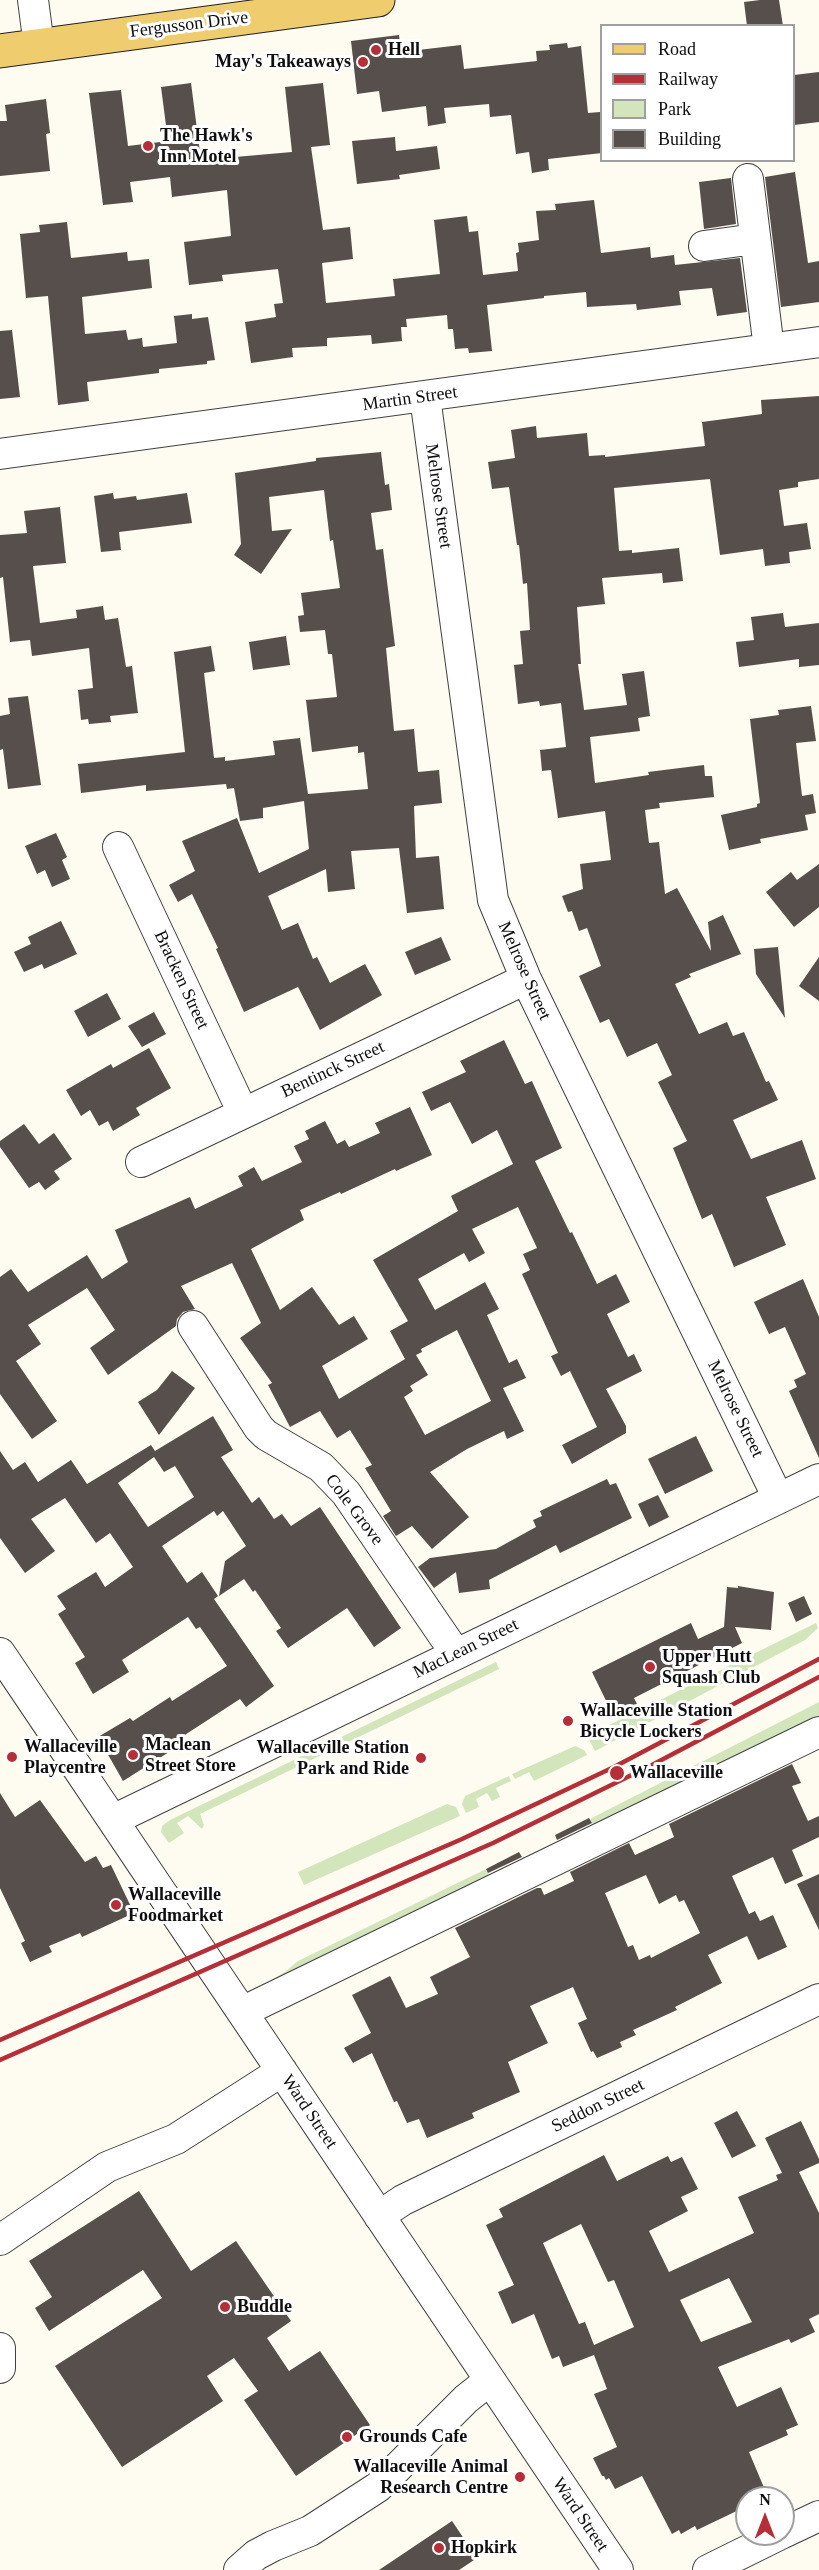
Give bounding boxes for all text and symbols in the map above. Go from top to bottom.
street label: Fergusson Drive [129,7,249,43]
legend [600,24,795,162]
place label: Hell [388,39,420,61]
text: Road [658,39,696,59]
marker: Hell [369,43,383,57]
place label: May's Takeaways [215,51,351,73]
marker: May's Takeaways [356,55,370,69]
text: Railway [658,69,718,89]
text: Park [658,99,691,119]
place label: The Hawk's Inn Motel [160,125,253,168]
text: Building [658,129,721,149]
marker: The Hawk's Inn Motel [141,139,155,153]
street label: Martin Street [361,382,459,416]
street label: Melrose Street [420,442,456,550]
street label: Melrose Street [493,918,555,1024]
street label: Bracken Street [149,927,213,1033]
street label: Bentinck Street [278,1037,388,1103]
street label: Melrose Street [702,1357,768,1461]
street label: Cole Grove [320,1470,388,1550]
street label: MacLean Street [410,1614,522,1684]
place label: Upper Hutt Squash Club [662,1646,761,1688]
marker: Upper Hutt Squash Club [643,1660,657,1674]
place label: Wallaceville Station Bicycle Lockers [580,1700,732,1742]
marker: Wallaceville Station Bicycle Lockers [561,1714,575,1728]
place label: Maclean Street Store [145,1734,236,1776]
place label: Wallaceville Playcentre [24,1736,117,1778]
place label: Wallaceville Station Park and Ride [257,1737,409,1780]
marker: Maclean Street Store [126,1748,140,1762]
marker: Wallaceville Playcentre [5,1750,19,1764]
marker: Wallaceville Station Park and Ride [414,1751,428,1765]
place label: Wallaceville [630,1762,723,1784]
marker: Wallaceville [608,1764,626,1782]
place label: Wallaceville Foodmarket [128,1884,223,1926]
marker: Wallaceville Foodmarket [109,1898,123,1912]
street label: Ward Street [276,2071,342,2153]
street label: Seddon Street [548,2074,648,2138]
place label: Buddle [237,2296,292,2318]
marker: Buddle [218,2300,232,2314]
place label: Grounds Cafe [359,2426,467,2448]
marker: Grounds Cafe [340,2430,354,2444]
place label: Wallaceville Animal Research Centre [354,2456,508,2498]
marker: Wallaceville Animal Research Centre [513,2470,527,2484]
street label: Ward Street [547,2474,613,2556]
north arrow [735,2486,795,2546]
text: N [759,2491,771,2508]
place label: Hopkirk [451,2537,517,2559]
marker: Hopkirk [432,2541,446,2555]

